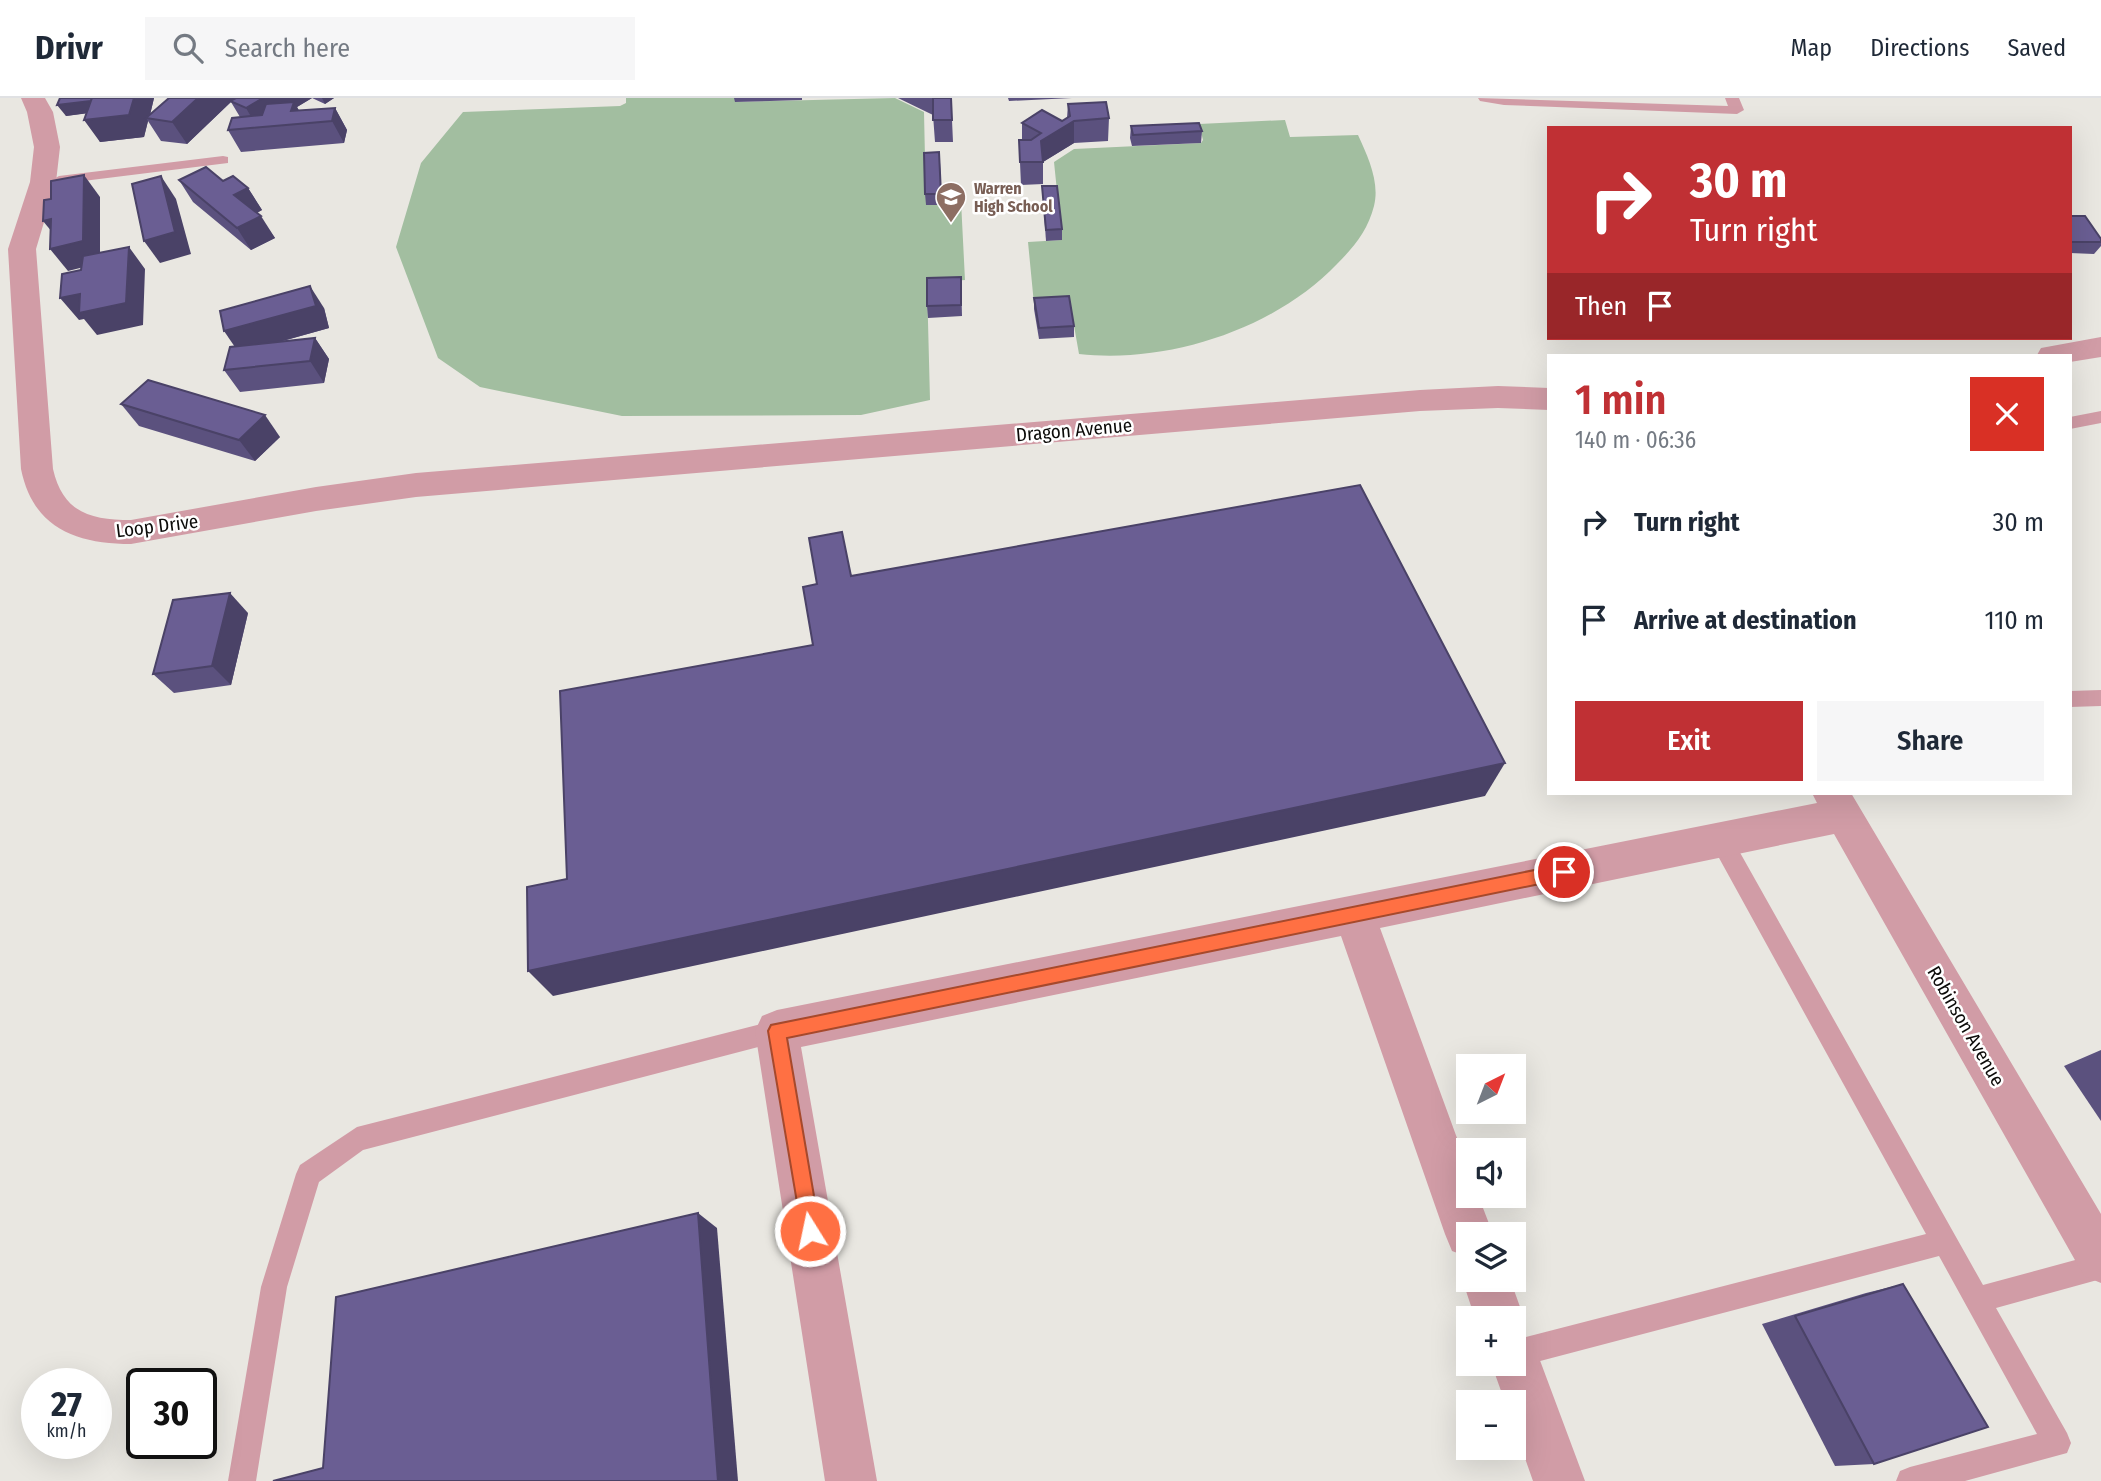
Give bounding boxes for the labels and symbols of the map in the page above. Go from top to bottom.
place label: Warren High School [974,179,1053,216]
school or university icon: Warren High School [934,180,968,224]
street label: Dragon Avenue [1015,413,1133,447]
street label: Loop Drive [115,510,199,542]
pin [1534,842,1594,902]
street label: Robinson Avenue [1922,962,2010,1090]
north arrow [1456,1054,1526,1124]
position arrow [773,1194,847,1268]
speed limit sign: 30 [126,1368,217,1459]

